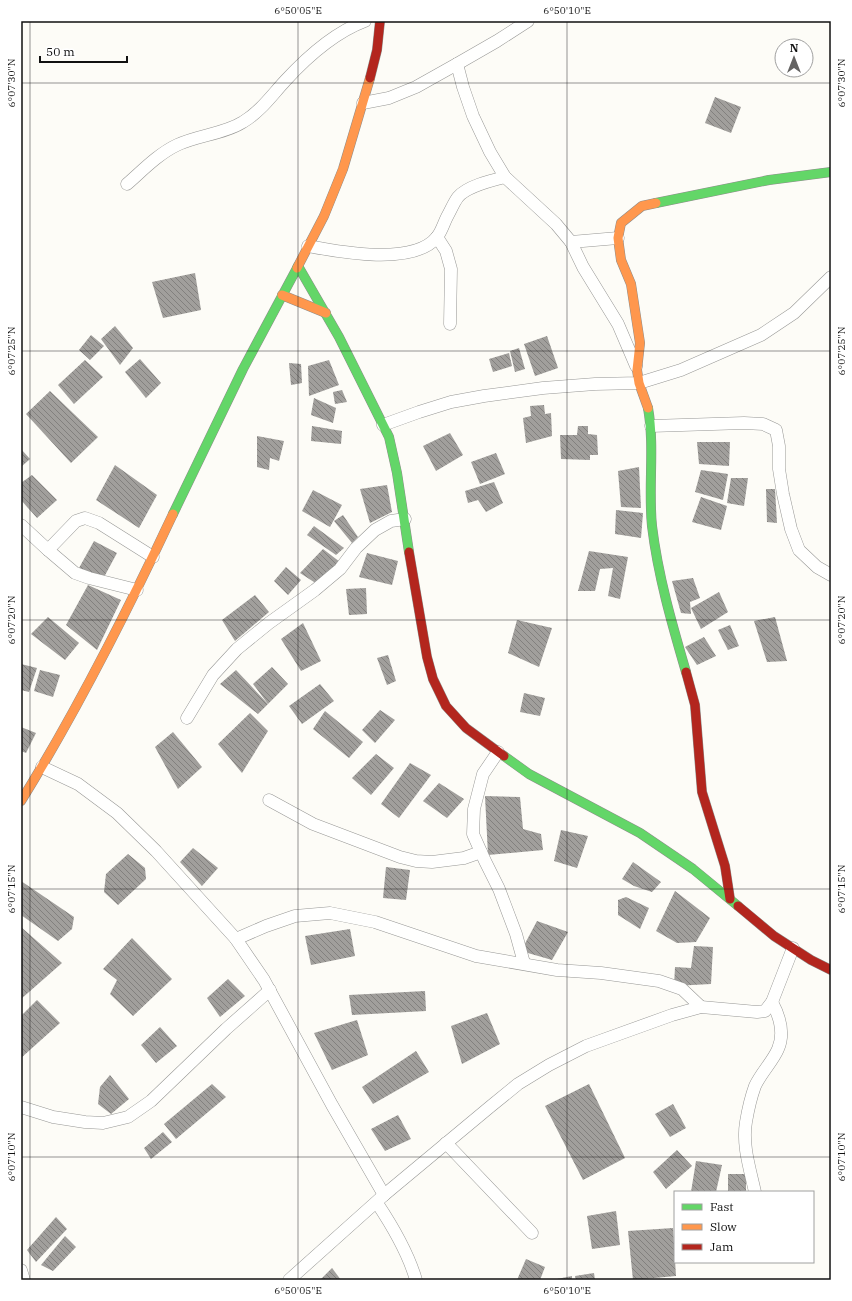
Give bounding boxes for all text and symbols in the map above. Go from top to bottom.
text: 6°50'05"E [274,4,322,17]
text: 6°50'10"E [543,4,591,17]
scale bar [40,38,127,64]
north arrow [774,38,814,78]
text: N [790,41,799,55]
text: 50 m [46,44,75,59]
text: 6°07'30"N [5,58,18,108]
text: 6°07'30"N [835,58,848,108]
text: 6°07'25"N [5,326,18,376]
text: 6°07'25"N [835,326,848,376]
text: 6°07'20"N [5,595,18,645]
text: 6°07'20"N [835,595,848,645]
text: 6°07'15"N [5,864,18,914]
text: 6°07'15"N [835,864,848,914]
text: 6°07'10"N [5,1132,18,1182]
text: 6°07'10"N [835,1132,848,1182]
legend [674,1191,814,1263]
text: Fast [710,1199,734,1214]
text: Slow [710,1219,737,1234]
text: Jam [710,1239,734,1254]
text: 6°50'05"E [274,1284,322,1297]
text: 6°50'10"E [543,1284,591,1297]

